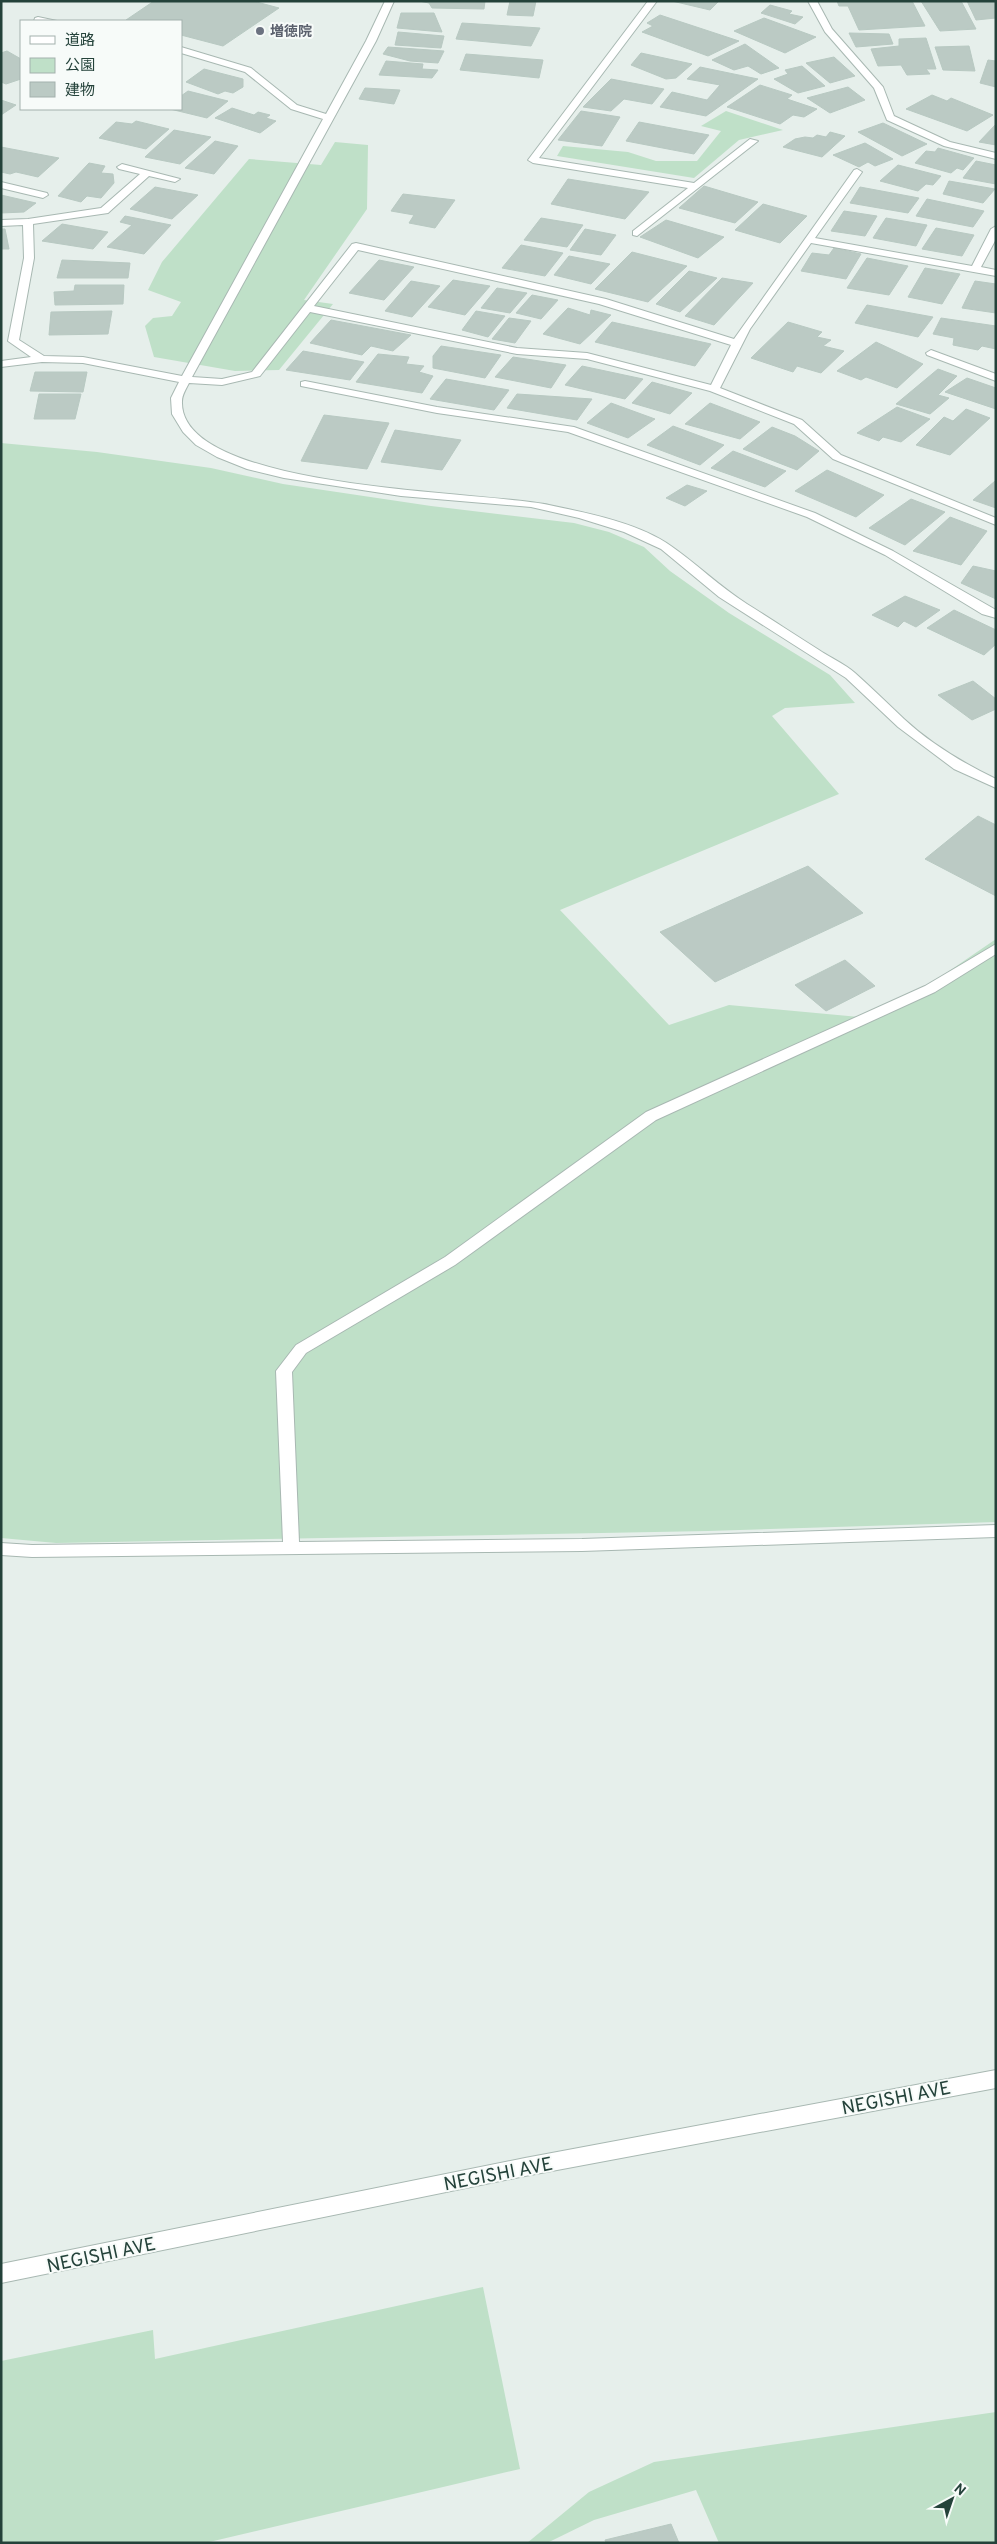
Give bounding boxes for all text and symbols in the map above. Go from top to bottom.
legend [20,20,182,110]
place label: 増徳院 [270,23,312,41]
marker: 増徳院 [254,25,266,37]
text: 道路 [65,32,95,51]
text: 公園 [65,57,95,76]
text: 建物 [65,82,95,101]
street label: NEGISHI AVE [840,2077,953,2121]
street label: NEGISHI AVE [442,2153,555,2197]
street label: NEGISHI AVE [45,2233,158,2279]
north arrow [927,2474,977,2524]
text: N [950,2480,969,2500]

